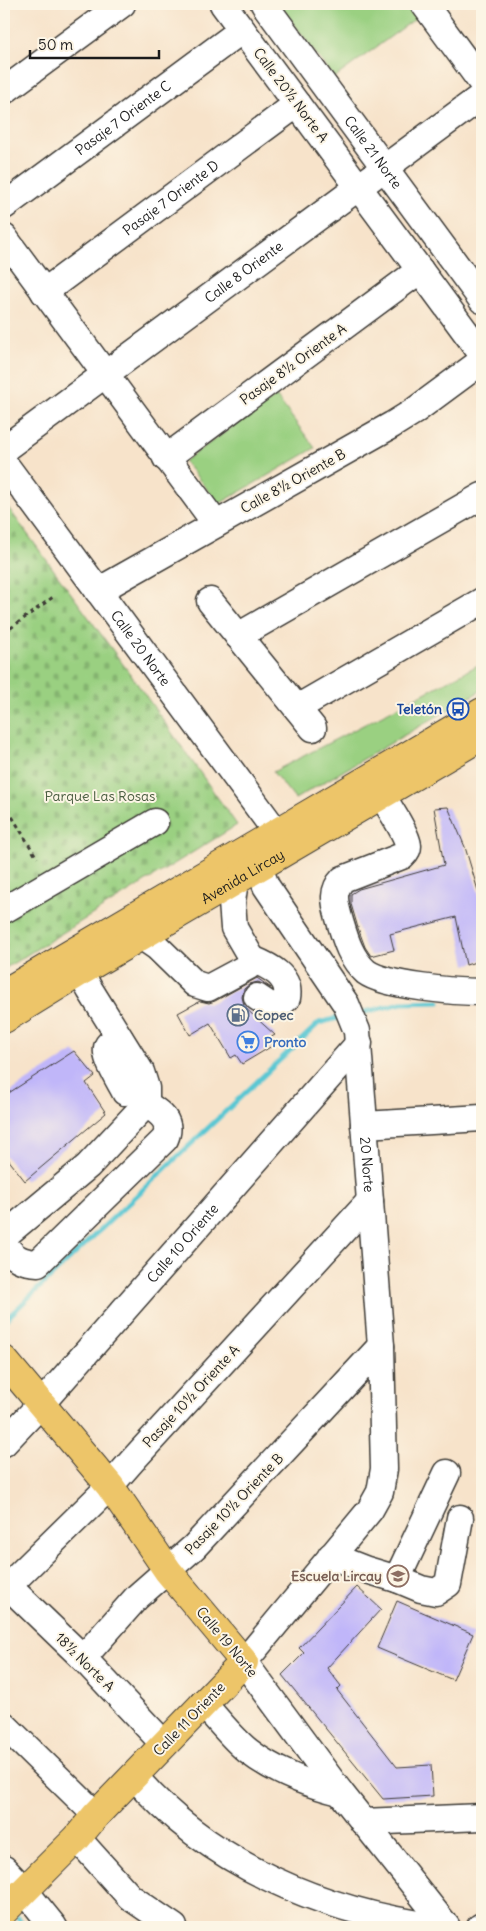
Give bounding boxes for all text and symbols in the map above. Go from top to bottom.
scale bar [30,28,159,60]
text: 50 m [38,35,73,54]
street label: Calle 20½ Norte A [250,44,332,146]
street label: Pasaje 7 Oriente C [72,77,174,159]
street label: Calle 21 Norte [340,112,406,192]
street label: Pasaje 7 Oriente D [119,156,223,239]
street label: Calle 8 Oriente [201,237,286,307]
street label: Pasaje 8½ Oriente A [236,319,350,409]
street label: Calle 8½ Oriente B [237,445,349,517]
street label: Calle 20 Norte [107,607,174,690]
bus stop icon: Teletón [446,697,470,721]
place label: Teletón [397,700,442,718]
park label: Parque Las Rosas [45,787,155,805]
street label: Avenida Lircay [198,845,287,908]
fuel station icon: Copec [226,1003,250,1027]
place label: Copec [254,1006,294,1024]
supermarket icon: Pronto [236,1030,260,1054]
place label: Pronto [264,1033,307,1051]
street label: 20 Norte [356,1136,378,1193]
street label: Calle 10 Oriente [143,1200,222,1287]
street label: Pasaje 10½ Oriente A [139,1341,243,1451]
street label: Pasaje 10½ Oriente B [181,1449,287,1559]
school or university icon: Escuela Lircay [386,1564,410,1588]
place label: Escuela Lircay [291,1567,382,1585]
street label: Calle 19 Norte [192,1603,262,1681]
street label: 18½ Norte A [52,1629,118,1695]
street label: Calle 11 Oriente [149,1678,229,1760]

